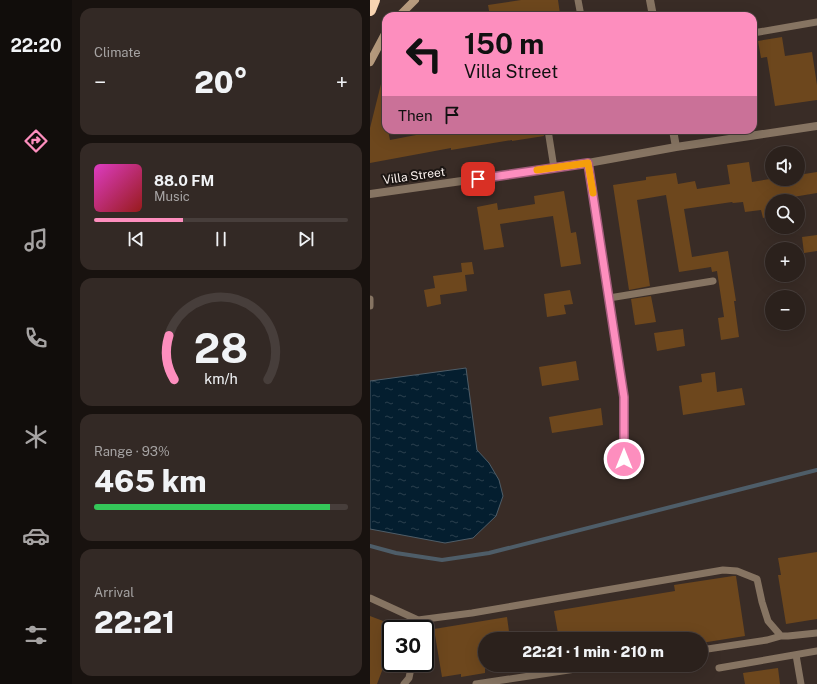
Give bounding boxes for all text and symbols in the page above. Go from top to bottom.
text: 150 m [464,27,544,60]
icon: left [398,28,450,80]
text: 22:20 [10,35,62,56]
text: Climate [94,45,141,60]
text: Villa Street [464,61,558,82]
text: 20° [194,64,248,100]
text: − [94,69,106,95]
text: + [336,69,348,95]
icon: arrive [441,104,463,126]
text: Then [398,107,433,124]
icon: directions [22,127,50,155]
map controls [765,146,805,330]
button: sound [765,146,805,186]
pin [461,162,495,196]
street label: Villa Street [382,165,446,187]
icon: arrive [467,168,489,190]
text: 88.0 FM [154,172,214,189]
text: Music [154,189,190,204]
button: search [765,194,805,234]
icon: music [22,226,50,254]
icon: previous [125,228,147,250]
icon: pause [210,228,232,250]
icon: next [295,228,317,250]
button: + [765,242,805,282]
button: − [765,290,805,330]
text: 28 [194,323,248,372]
icon: phone [22,324,50,352]
text: km/h [204,370,238,387]
icon: climate [22,423,50,451]
position arrow [603,438,645,480]
text: Range · 93% [94,444,170,459]
text: 465 km [94,463,207,499]
icon: car [22,522,50,550]
text: Arrival [94,585,134,600]
text: 22:21 [94,604,175,640]
speed limit sign: 30 [382,620,434,672]
icon: filters [22,621,50,649]
text: 22:21 · 1 min · 210 m [522,643,664,660]

